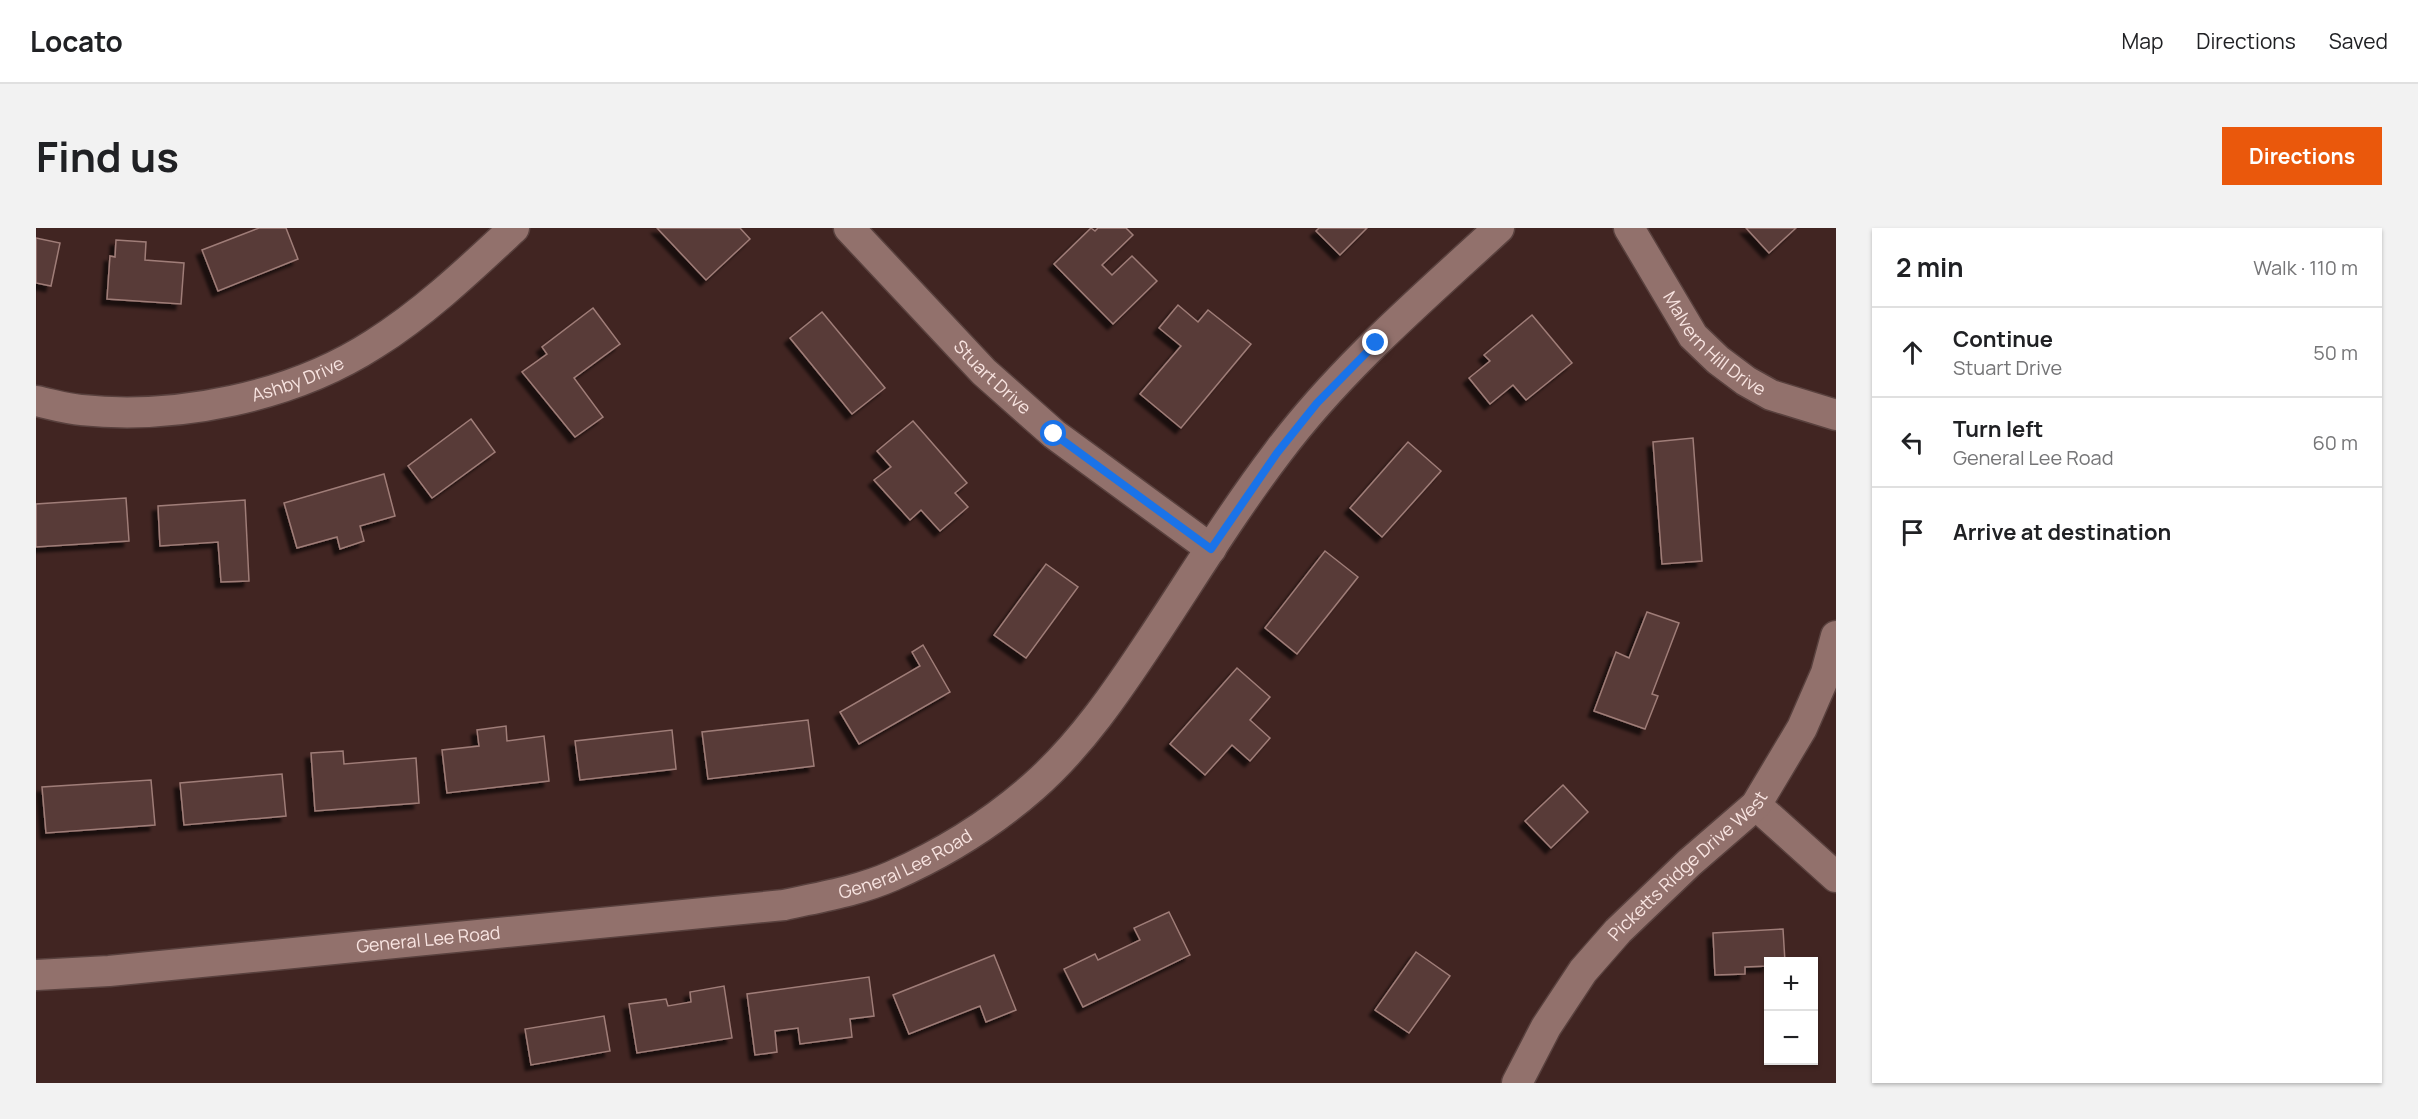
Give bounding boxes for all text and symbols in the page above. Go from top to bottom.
text: Locato [30,22,123,60]
text: Map [2122,27,2163,55]
text: Directions [2196,27,2296,55]
text: Saved [2329,27,2388,55]
text: Find us [36,127,179,185]
button: Directions [2222,127,2382,185]
text: 2 min [1896,249,1964,285]
text: Walk · 110 m [2253,254,2358,281]
street label: Malvern Hill Drive [1658,287,1771,401]
text: Continue [1953,324,2053,354]
route end [1362,329,1388,355]
street label: Stuart Drive [949,334,1037,419]
icon: ahead [1896,336,1929,369]
text: 50 m [2313,339,2358,366]
street label: Ashby Drive [249,350,348,407]
text: Stuart Drive [1953,354,2062,381]
text: Turn left [1953,414,2043,444]
route start [1040,420,1066,446]
icon: left [1896,426,1929,459]
text: 60 m [2312,429,2358,456]
text: General Lee Road [1953,444,2114,471]
icon: arrive [1896,516,1929,549]
text: Arrive at destination [1953,517,2171,547]
street label: Picketts Ridge Drive West [1602,786,1773,945]
street label: General Lee Road [836,823,976,904]
street label: General Lee Road [355,920,501,958]
map controls [1764,957,1818,1065]
button: + [1764,957,1818,1011]
button: − [1764,1011,1818,1065]

